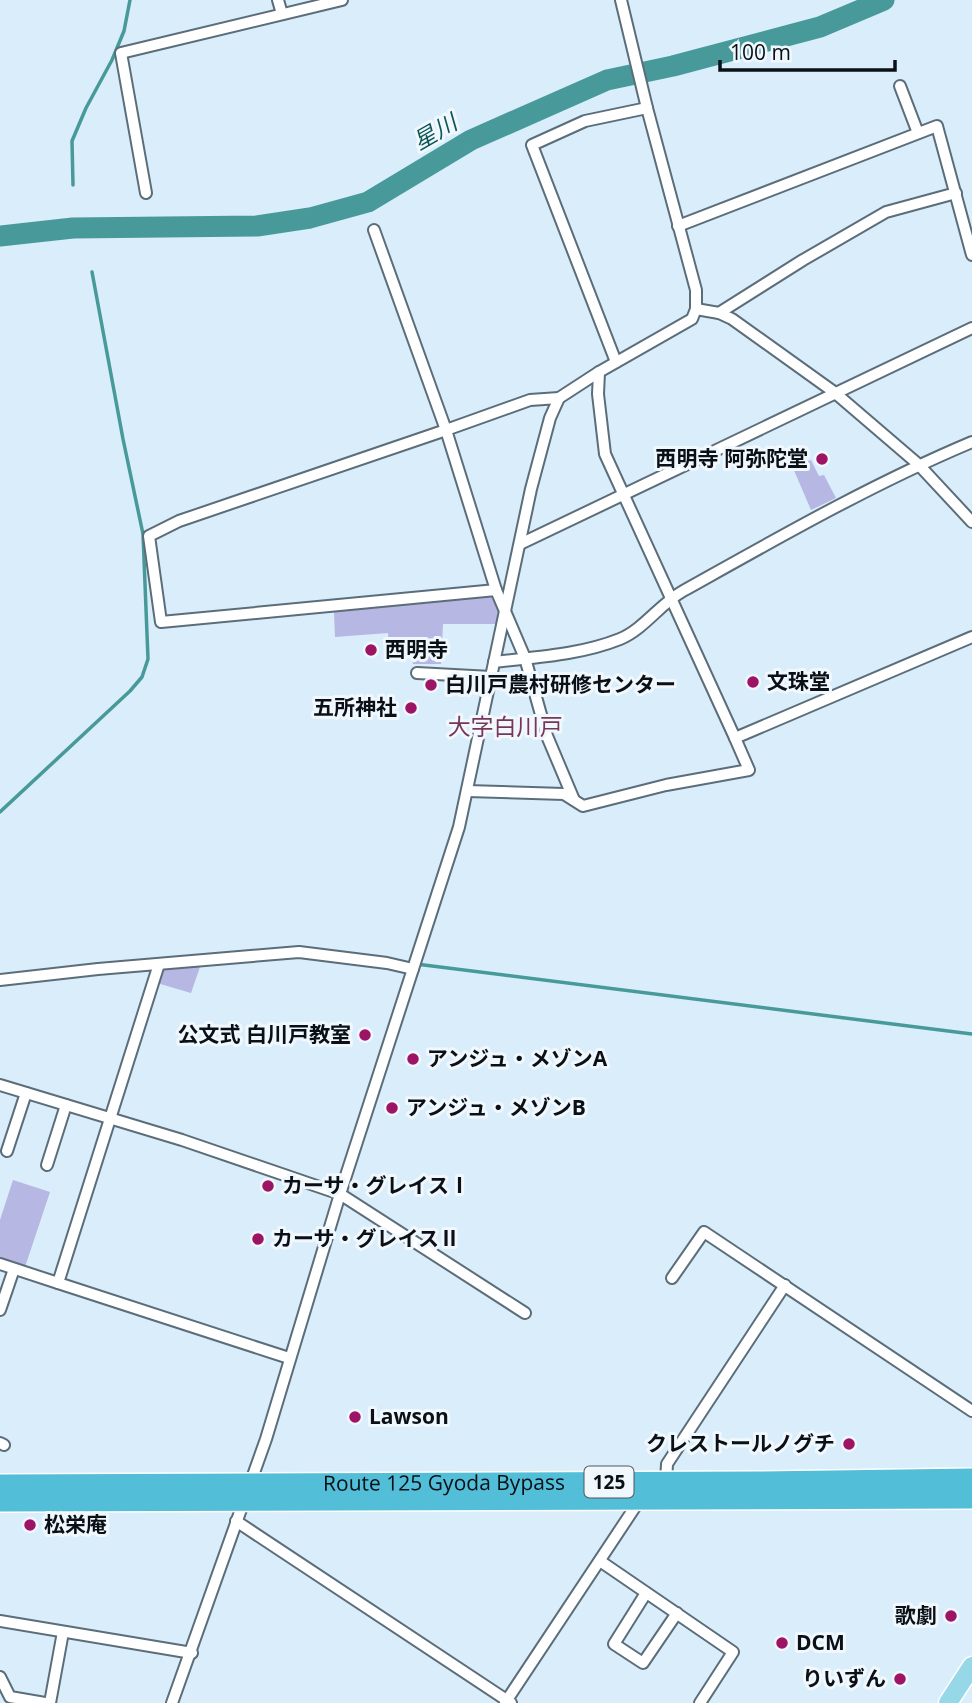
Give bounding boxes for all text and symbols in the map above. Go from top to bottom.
scale bar [720,28,895,72]
text: 100 m [730,38,791,66]
water label: 星川 [407,104,465,156]
place label: 西明寺 阿弥陀堂 [656,444,808,472]
marker: 西明寺 阿弥陀堂 [814,451,830,467]
place label: 西明寺 [385,635,448,663]
marker: 西明寺 [363,642,379,658]
place label: 文珠堂 [767,667,830,695]
place label: 白川戸農村研修センター [445,670,676,698]
marker: 文珠堂 [745,674,761,690]
marker: 白川戸農村研修センター [423,677,439,693]
place label: 五所神社 [313,693,397,721]
marker: 五所神社 [403,700,419,716]
district label: 大字白川戸 [448,710,563,742]
place label: 公文式 白川戸教室 [178,1020,351,1048]
marker: 公文式 白川戸教室 [357,1027,373,1043]
place label: アンジュ・メゾンA [427,1044,608,1072]
marker: アンジュ・メゾンA [405,1051,421,1067]
place label: アンジュ・メゾンB [406,1093,586,1121]
marker: アンジュ・メゾンB [384,1100,400,1116]
place label: カーサ・グレイスⅠ [282,1171,470,1199]
marker: カーサ・グレイスⅠ [260,1178,276,1194]
place label: カーサ・グレイスⅡ [272,1224,460,1252]
marker: カーサ・グレイスⅡ [250,1231,266,1247]
place label: Lawson [369,1402,449,1430]
marker: Lawson [347,1409,363,1425]
place label: クレストールノグチ [646,1429,835,1457]
marker: クレストールノグチ [841,1436,857,1452]
road number: 125 [584,1466,634,1498]
street label: Route 125 Gyoda Bypass [323,1468,565,1497]
place label: 松栄庵 [44,1510,107,1538]
marker: 松栄庵 [22,1517,38,1533]
place label: 歌劇 [895,1601,937,1629]
marker: 歌劇 [943,1608,959,1624]
place label: DCM [796,1628,845,1656]
marker: DCM [774,1635,790,1651]
place label: りいずん [802,1664,886,1692]
marker: りいずん [892,1671,908,1687]

